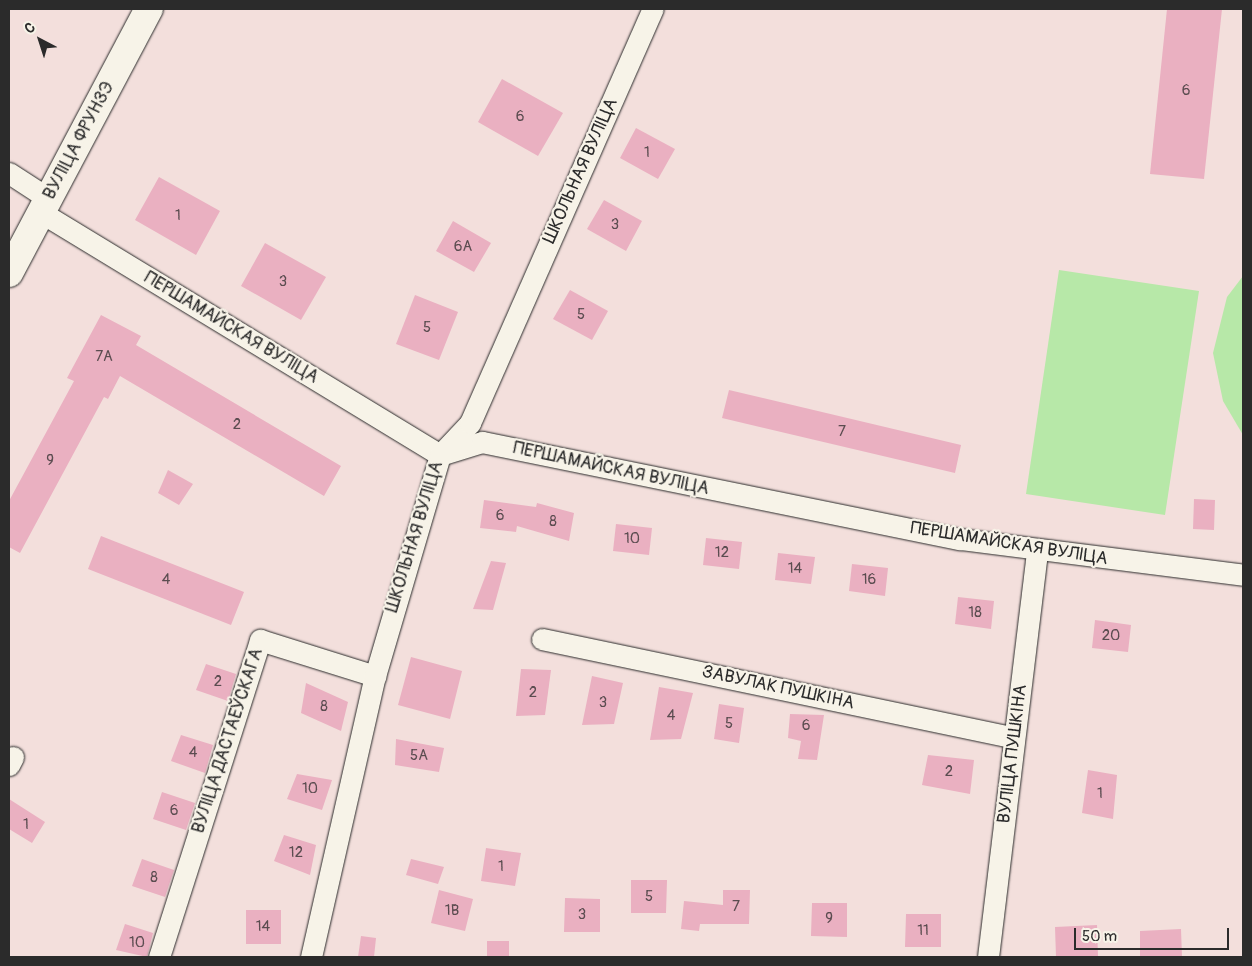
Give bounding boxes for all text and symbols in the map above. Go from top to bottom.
north arrow [15,15,65,65]
text: С [21,19,39,37]
street label: ВУЛІЦА ФРУНЗЭ [39,79,119,203]
house number: 6 [1182,82,1190,100]
street label: ШКОЛЬНАЯ ВУЛІЦА [539,95,623,247]
house number: 6 [516,108,524,126]
house number: 1 [644,144,650,162]
house number: 1 [175,207,181,225]
house number: 3 [611,216,619,234]
house number: 6А [454,238,472,256]
street label: ПЕРШАМАЙСКАЯ ВУЛІЦА [140,267,322,389]
house number: 3 [279,273,287,291]
house number: 5 [577,306,585,324]
house number: 5 [423,319,431,337]
house number: 7А [95,348,113,366]
house number: 2 [233,416,241,434]
house number: 7 [838,423,846,441]
street label: ПЕРШАМАЙСКАЯ ВУЛІЦА [511,438,711,500]
house number: 9 [46,452,54,470]
street label: ШКОЛЬНАЯ ВУЛІЦА [382,459,448,615]
house number: 6 [496,507,504,525]
house number: 8 [549,513,557,531]
street label: ПЕРШАМАЙСКАЯ ВУЛІЦА [909,518,1109,570]
house number: 10 [624,530,640,548]
house number: 12 [715,544,729,562]
house number: 14 [788,560,802,578]
house number: 4 [162,571,170,589]
house number: 16 [862,571,876,589]
house number: 18 [968,604,982,622]
house number: 20 [1102,627,1120,645]
street label: ВУЛІЦА ДАСТАЕЎСКАГА [188,646,268,836]
street label: ЗАВУЛАК ПУШКІНА [700,661,856,715]
house number: 2 [214,673,222,691]
street label: ВУЛІЦА ПУШКІНА [994,683,1032,825]
house number: 2 [529,684,537,702]
house number: 3 [599,694,607,712]
house number: 8 [320,698,328,716]
house number: 4 [667,707,675,725]
house number: 5 [725,715,733,733]
house number: 6 [802,717,810,735]
house number: 4 [189,744,197,762]
house number: 5А [410,747,428,765]
house number: 2 [945,763,953,781]
house number: 10 [302,780,318,798]
house number: 1 [1097,785,1103,803]
house number: 6 [170,802,178,820]
house number: 1 [23,816,29,834]
house number: 12 [289,844,303,862]
house number: 1 [498,858,504,876]
house number: 8 [150,869,158,887]
house number: 5 [645,888,653,906]
house number: 7 [732,898,740,916]
house number: 1В [445,902,459,920]
house number: 3 [578,906,586,924]
house number: 9 [825,910,833,928]
house number: 14 [256,918,270,936]
scale bar [1077,918,1232,950]
house number: 11 [917,922,929,940]
text: 50 m [1082,927,1117,946]
house number: 10 [129,934,145,952]

